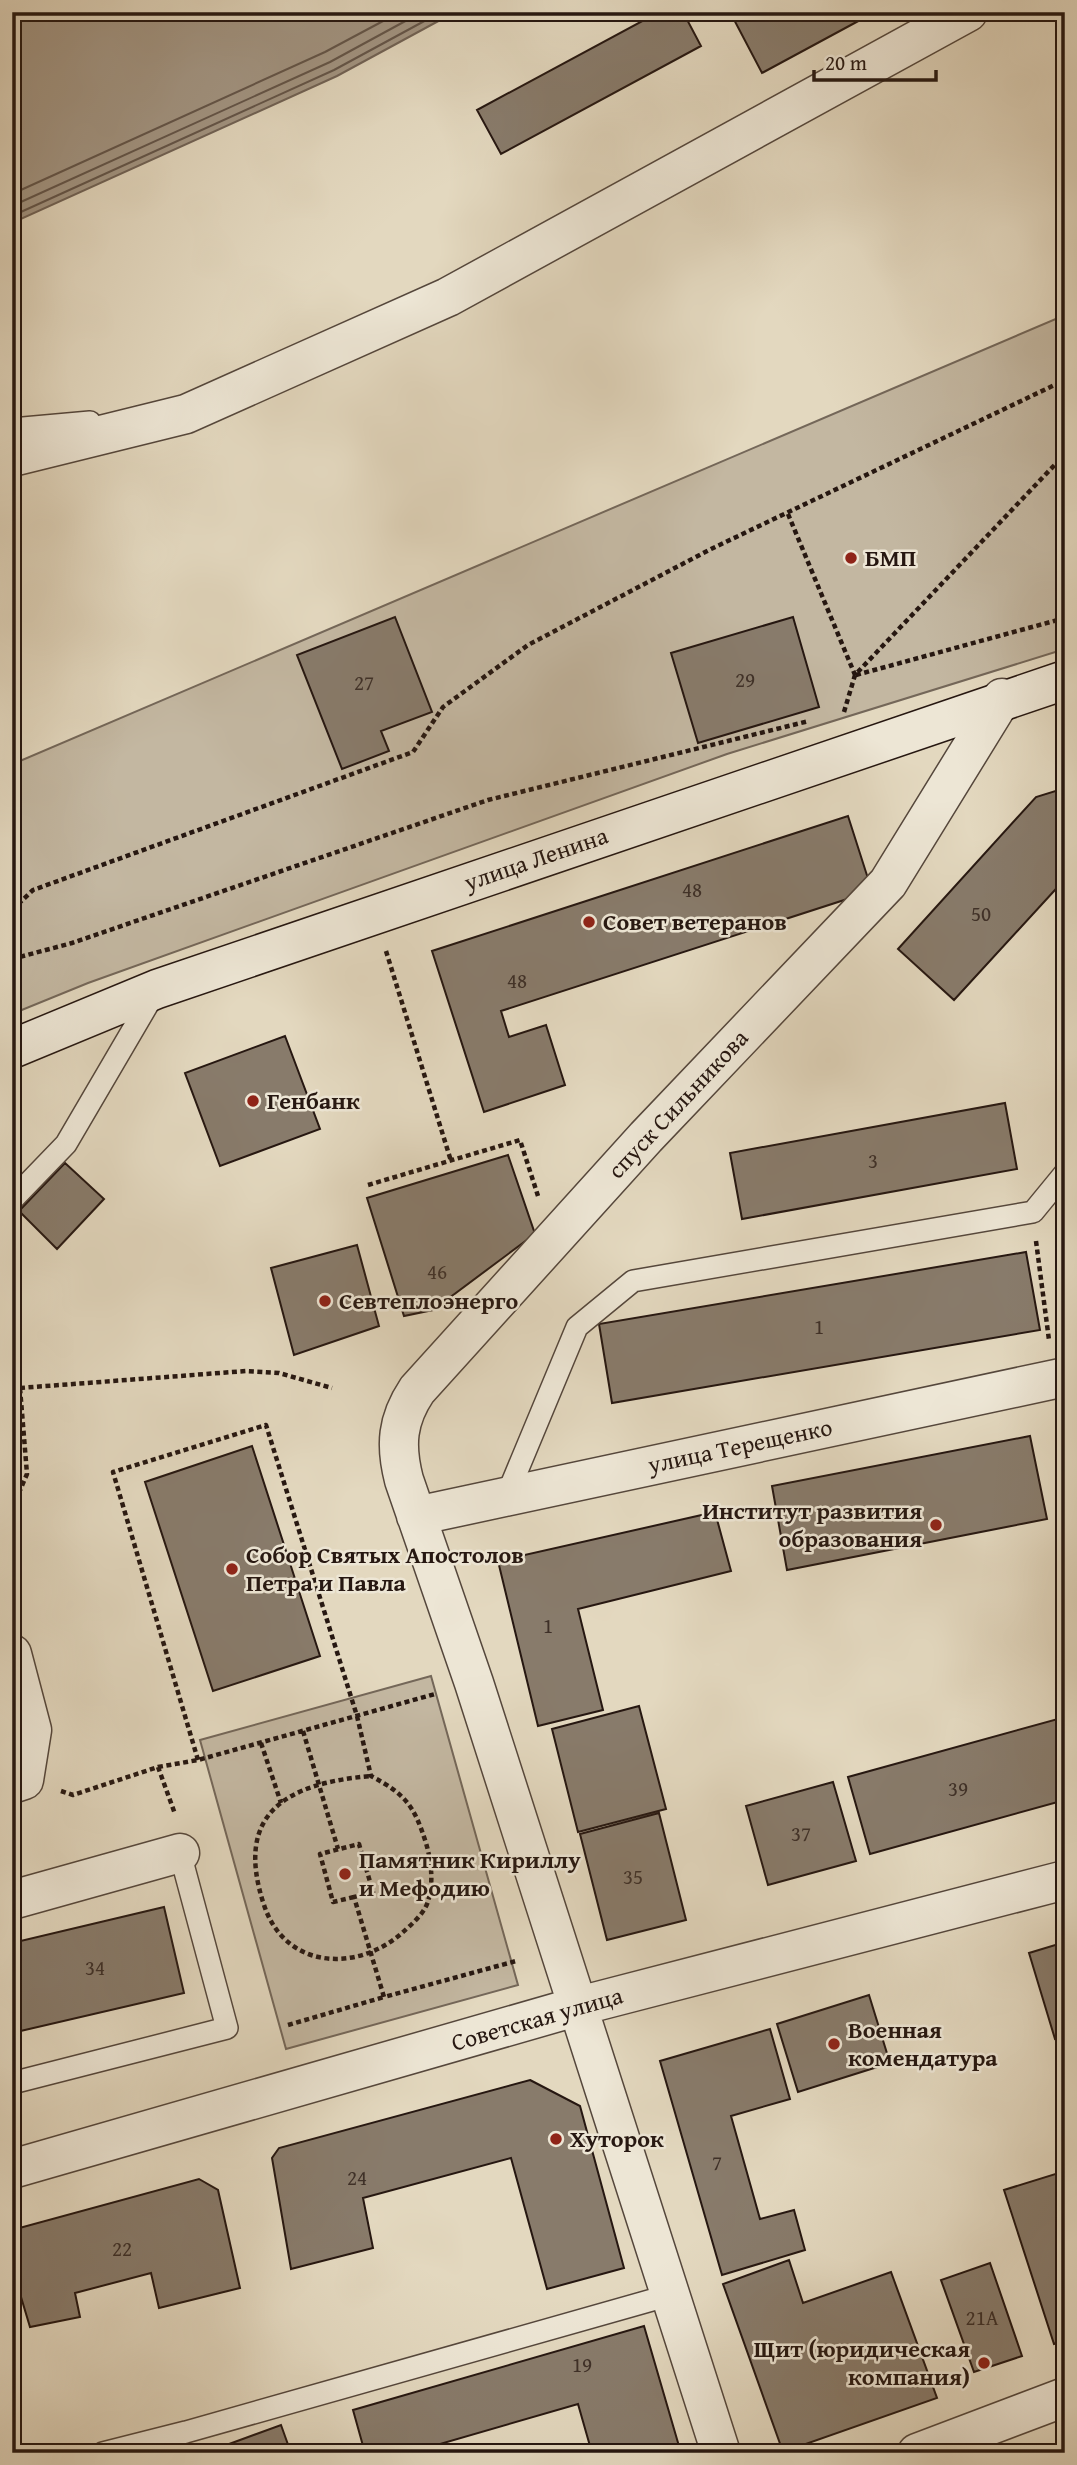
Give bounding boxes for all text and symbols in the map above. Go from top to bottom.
scale bar [814,38,937,82]
text: 20 m [825,47,867,78]
place label: БМП [865,540,916,575]
marker: БМП [843,550,859,566]
house number: 29 [735,664,755,695]
house number: 27 [354,667,374,698]
street label: улица Ленина [458,817,613,900]
house number: 48 [682,874,702,905]
house number: 50 [971,898,991,929]
place label: Совет ветеранов [603,904,787,939]
marker: Совет ветеранов [581,914,597,930]
house number: 48 [507,965,527,996]
street label: спуск Сильникова [599,1021,757,1186]
place label: Генбанк [267,1083,360,1118]
marker: Генбанк [245,1093,261,1109]
house number: 3 [868,1145,878,1176]
house number: 46 [427,1256,447,1287]
place label: Севтеплоэнерго [339,1283,518,1318]
marker: Севтеплоэнерго [317,1293,333,1309]
house number: 1 [814,1311,824,1342]
street label: улица Терещенко [644,1409,835,1482]
place label: Институт развития образования [702,1493,922,1556]
marker: Институт развития образования [928,1517,944,1533]
place label: Собор Святых Апостолов Петра и Павла [246,1537,524,1600]
marker: Собор Святых Апостолов Петра и Павла [224,1561,240,1577]
house number: 1 [543,1610,553,1641]
house number: 39 [948,1773,968,1804]
house number: 37 [791,1818,811,1849]
place label: Памятник Кириллу и Мефодию [359,1842,581,1905]
house number: 35 [623,1861,643,1892]
marker: Памятник Кириллу и Мефодию [337,1866,353,1882]
house number: 34 [85,1952,105,1983]
street label: Советская улица [447,1977,627,2060]
place label: Военная комендатура [848,2012,998,2075]
marker: Военная комендатура [826,2036,842,2052]
place label: Хуторок [570,2121,664,2156]
marker: Хуторок [548,2131,564,2147]
house number: 7 [712,2147,722,2178]
house number: 24 [347,2162,367,2193]
house number: 22 [112,2233,132,2264]
house number: 21А [966,2302,999,2333]
place label: Щит (юридическая компания) [754,2331,970,2394]
house number: 19 [572,2349,592,2380]
marker: Щит (юридическая компания) [976,2355,992,2371]

